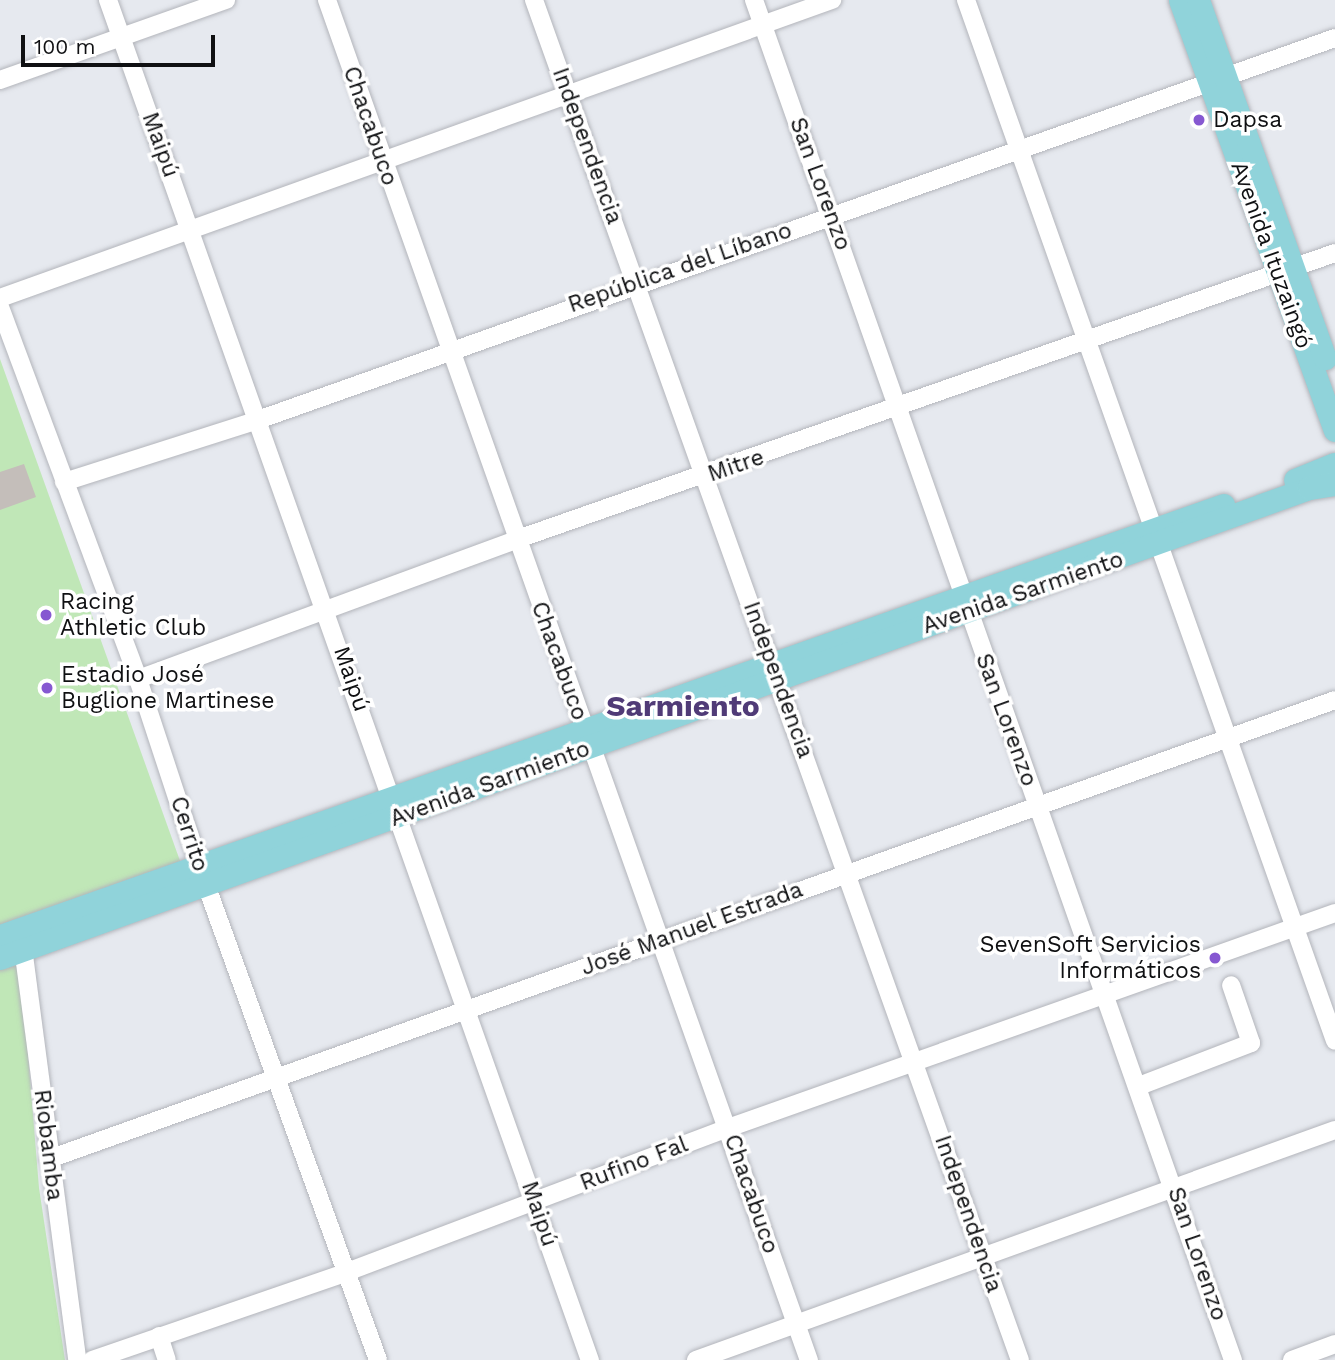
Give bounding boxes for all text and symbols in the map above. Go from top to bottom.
scale bar [24,21,219,65]
text: 100 m [34,34,96,59]
street label: Chacabuco [337,63,403,189]
street label: Independencia [546,64,628,228]
place label: Dapsa [1213,106,1282,134]
street label: Maipú [136,109,184,181]
marker: Dapsa [1191,112,1207,128]
street label: San Lorenzo [783,114,857,254]
street label: Avenida Ituzaingó [1224,157,1318,353]
street label: República del Líbano [564,217,796,319]
street label: Mitre [704,444,768,488]
street label: Avenida Sarmiento [919,546,1127,640]
place label: Racing Athletic Club [60,588,206,642]
street label: Chacabuco [525,598,593,724]
street label: Independencia [737,598,819,762]
marker: Racing Athletic Club [38,607,54,623]
street label: Maipú [327,643,375,715]
street label: San Lorenzo [969,650,1043,790]
place label: Estadio José Buglione Martinese [61,661,275,715]
marker: Estadio José Buglione Martinese [39,680,55,696]
district label: Sarmiento [606,688,760,724]
street label: Avenida Sarmiento [386,735,594,833]
street label: Cerrito [164,793,214,875]
street label: José Manuel Estrada [577,876,807,982]
place label: SevenSoft Servicios Informáticos [980,931,1201,985]
marker: SevenSoft Servicios Informáticos [1207,950,1223,966]
street label: Riobamba [27,1088,69,1202]
street label: Rufino Fal [576,1131,692,1197]
street label: Chacabuco [718,1131,784,1257]
street label: Independencia [928,1132,1008,1296]
street label: Maipú [515,1178,563,1250]
street label: San Lorenzo [1161,1184,1233,1324]

